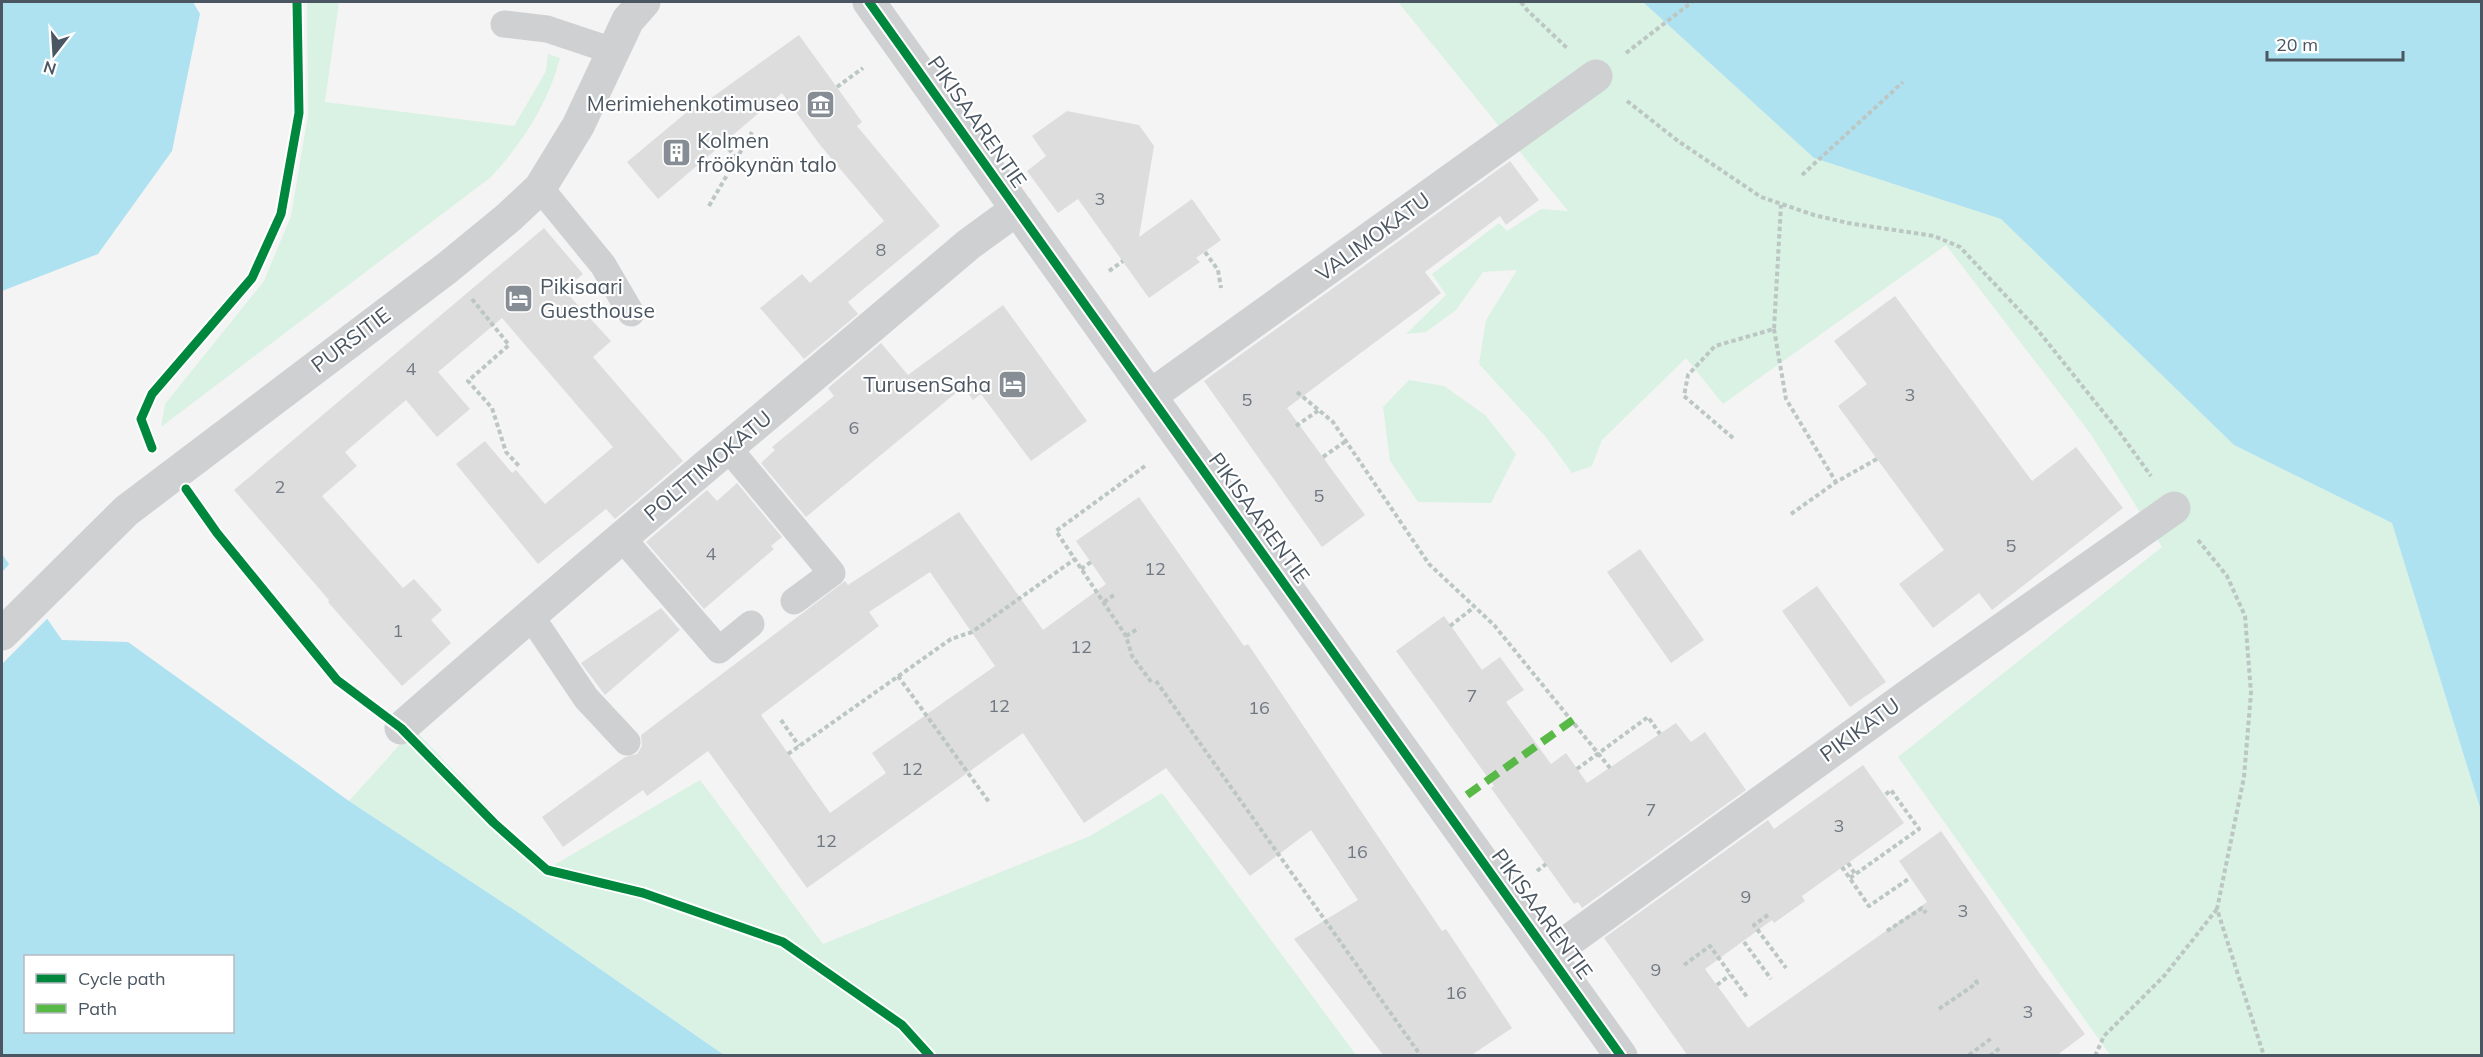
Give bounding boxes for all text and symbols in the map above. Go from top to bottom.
north arrow [24,24,84,84]
scale bar [2267,24,2404,62]
text: 20 m [2276,33,2318,56]
street label: PIKISAARENTIE [923,51,1033,192]
text: N [41,57,58,80]
museum icon: Merimiehenkotimuseo [804,88,836,120]
place label: Merimiehenkotimuseo [587,90,799,116]
place label: Kolmen fröökynän talo [697,127,837,177]
building icon: Kolmen fröökynän talo [660,137,692,169]
street label: VALIMOKATU [1310,186,1435,286]
house number: 3 [1095,187,1105,210]
house number: 8 [876,238,886,261]
place label: Pikisaari Guesthouse [540,273,655,323]
hotel icon: Pikisaari Guesthouse [503,283,535,315]
street label: PURSITIE [306,301,395,377]
house number: 4 [406,357,417,380]
hotel icon: TurusenSaha [996,369,1028,401]
place label: TurusenSaha [863,371,991,397]
house number: 3 [1905,383,1915,406]
house number: 5 [1242,388,1253,411]
street label: POLTTIMOKATU [638,404,776,526]
house number: 6 [849,416,859,439]
street label: PIKISAARENTIE [1204,447,1316,588]
house number: 2 [275,475,285,498]
house number: 5 [1314,484,1325,507]
house number: 5 [2006,534,2017,557]
house number: 4 [706,542,717,565]
house number: 12 [1144,557,1166,580]
house number: 1 [393,619,403,642]
house number: 12 [1070,635,1092,658]
house number: 7 [1467,684,1477,707]
street label: PIKIKATU [1814,692,1904,767]
house number: 12 [988,694,1010,717]
house number: 16 [1248,696,1270,719]
house number: 12 [901,757,923,780]
house number: 7 [1646,798,1656,821]
house number: 3 [1834,814,1844,837]
house number: 12 [815,829,837,852]
house number: 16 [1346,840,1368,863]
street label: PIKISAARENTIE [1487,843,1599,984]
house number: 9 [1741,885,1751,908]
house number: 3 [1958,899,1968,922]
legend [24,955,234,1033]
house number: 9 [1651,958,1661,981]
text: Cycle path [78,967,165,990]
house number: 16 [1445,981,1467,1004]
text: Path [78,997,117,1020]
house number: 3 [2023,1000,2033,1023]

